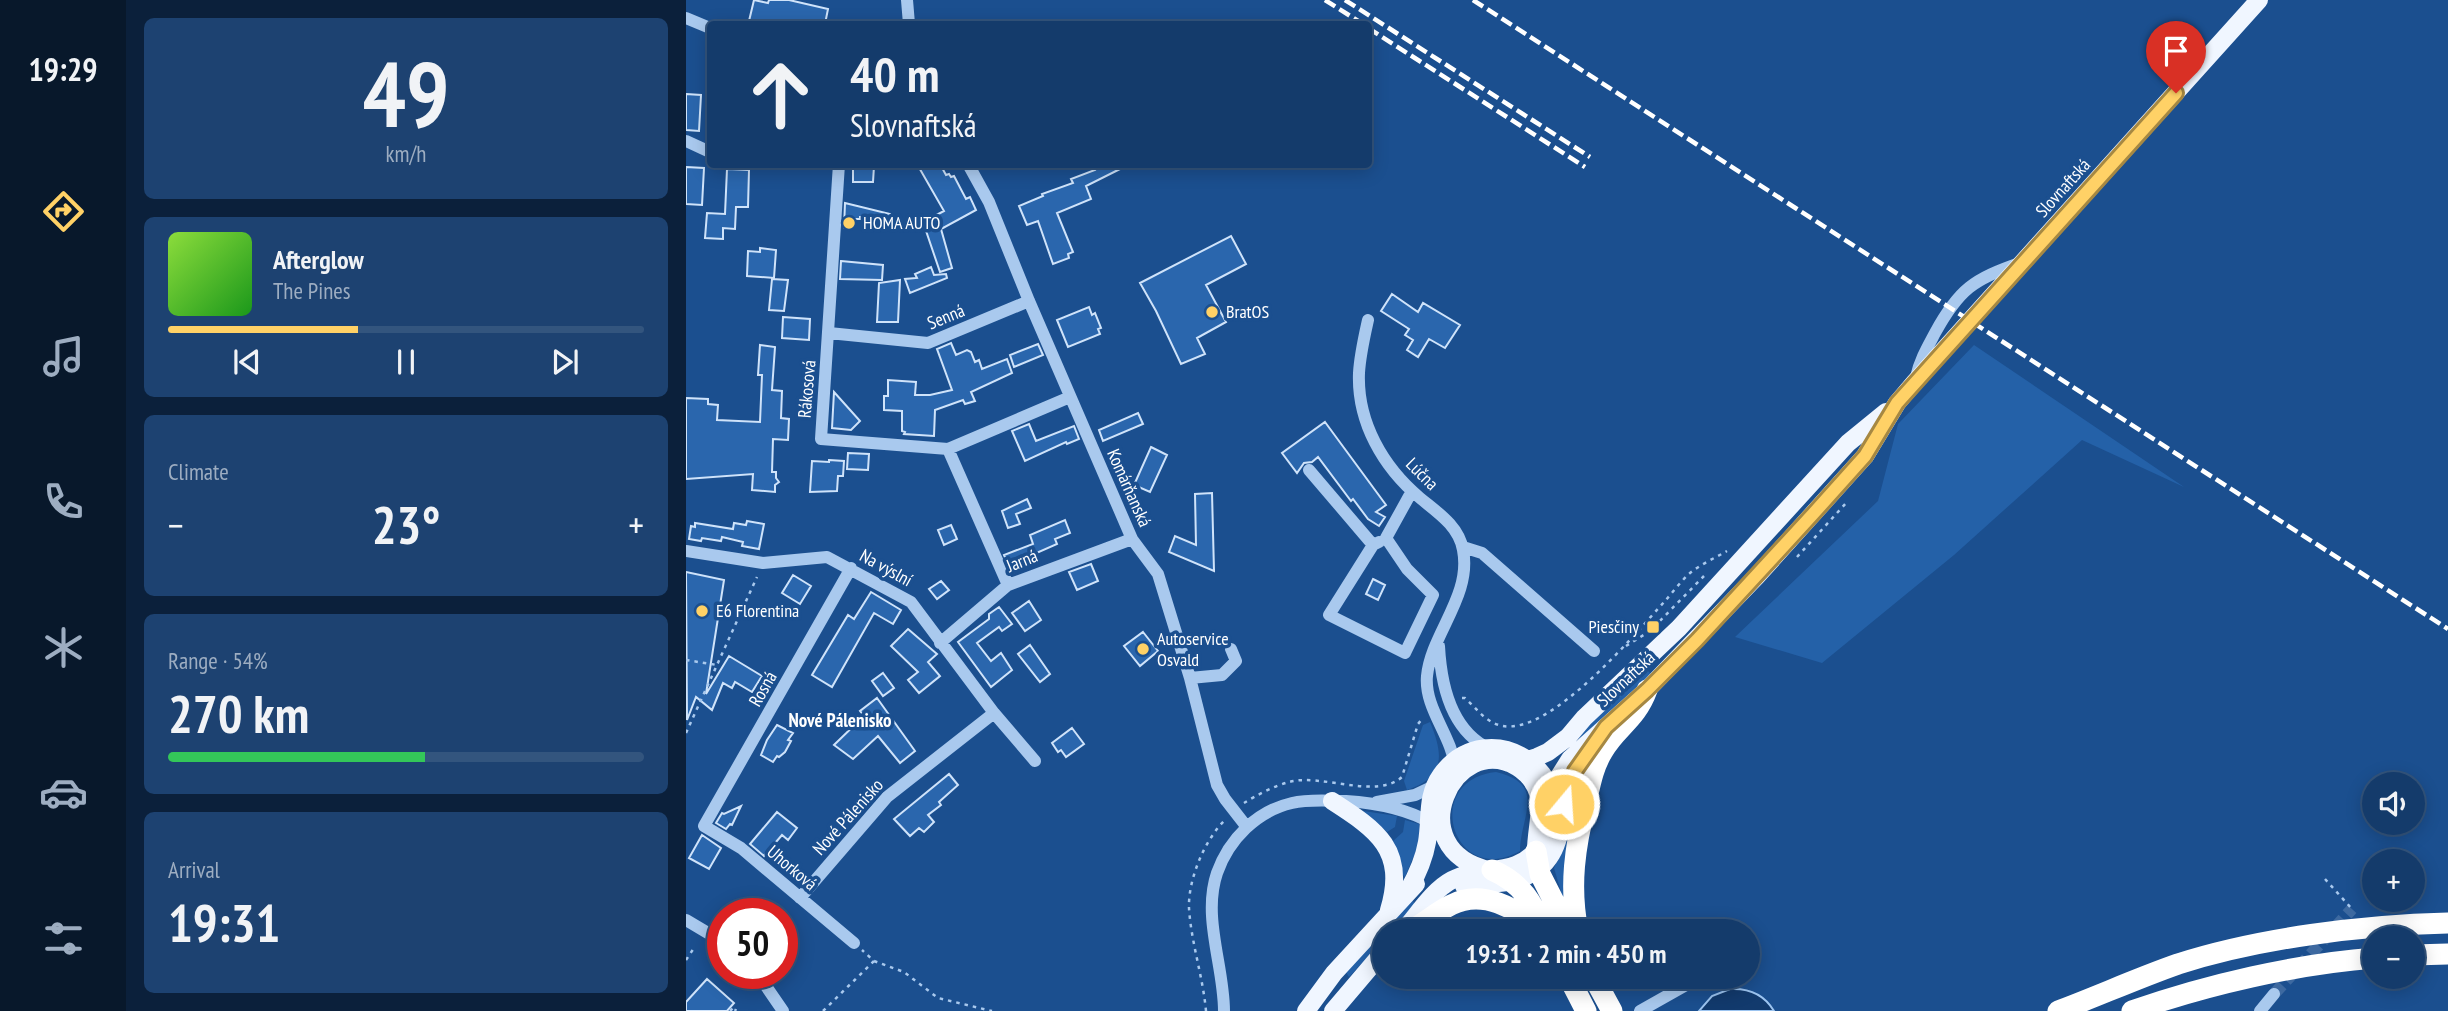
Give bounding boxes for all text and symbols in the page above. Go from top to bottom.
pin [2146,21,2206,93]
icon: arrive [2157,32,2195,70]
text: 49 [363,34,450,152]
text: 40 m [850,42,939,106]
text: 19:29 [28,48,98,90]
icon: ahead [735,49,826,140]
text: Slovnaftská [850,104,977,146]
text: km/h [386,139,426,168]
street label: Slovnaftská [2030,154,2095,222]
icon: directions [39,187,88,236]
place label: HOMA AUTO [863,211,941,234]
marker: HOMA AUTO [841,215,857,231]
text: Afterglow [273,243,364,276]
text: The Pines [273,276,351,305]
street label: Senná [924,299,968,334]
place label: BratOS [1226,300,1269,323]
marker: BratOS [1204,304,1220,320]
icon: music [39,332,88,381]
icon: previous [228,343,266,381]
icon: pause [387,343,425,381]
icon: next [546,343,584,381]
street label: Rákosová [793,359,820,419]
street label: Komárňanská [1102,445,1157,530]
street label: Lúčna [1401,453,1443,495]
text: Climate [168,457,229,486]
icon: phone [39,477,88,526]
text: 23° [372,491,440,558]
text: − [168,500,184,549]
text: + [628,500,644,549]
street label: Na výslní [856,544,917,591]
street label: Jarná [1002,544,1041,577]
place label: E6 Florentina [716,599,799,622]
marker: E6 Florentina [694,603,710,619]
place label: Piesčiny [1588,615,1639,638]
marker: Piesčiny [1645,619,1661,635]
icon: climate [39,623,88,672]
place label: Autoservice Osvald [1157,627,1229,671]
marker: Autoservice Osvald [1135,641,1151,657]
text: Range · 54% [168,646,268,675]
street label: Slovnaftská [1592,646,1660,711]
street label: Rosná [743,667,782,710]
text: 270 km [168,680,309,747]
district label: Nové Pálenisko [788,708,892,732]
position arrow [1527,767,1601,841]
icon: car [39,768,88,817]
map controls [2362,772,2425,989]
button: sound [2362,772,2425,835]
street label: Nové Pálenisko [807,774,888,860]
street label: Uhorková [762,840,822,895]
button: + [2362,849,2425,912]
text: Arrival [168,855,220,884]
text: 19:31 [168,889,280,956]
speed limit sign: 50 [707,898,798,989]
icon: filters [39,914,88,963]
button: − [2362,926,2425,989]
text: 19:31 · 2 min · 450 m [1466,937,1666,970]

